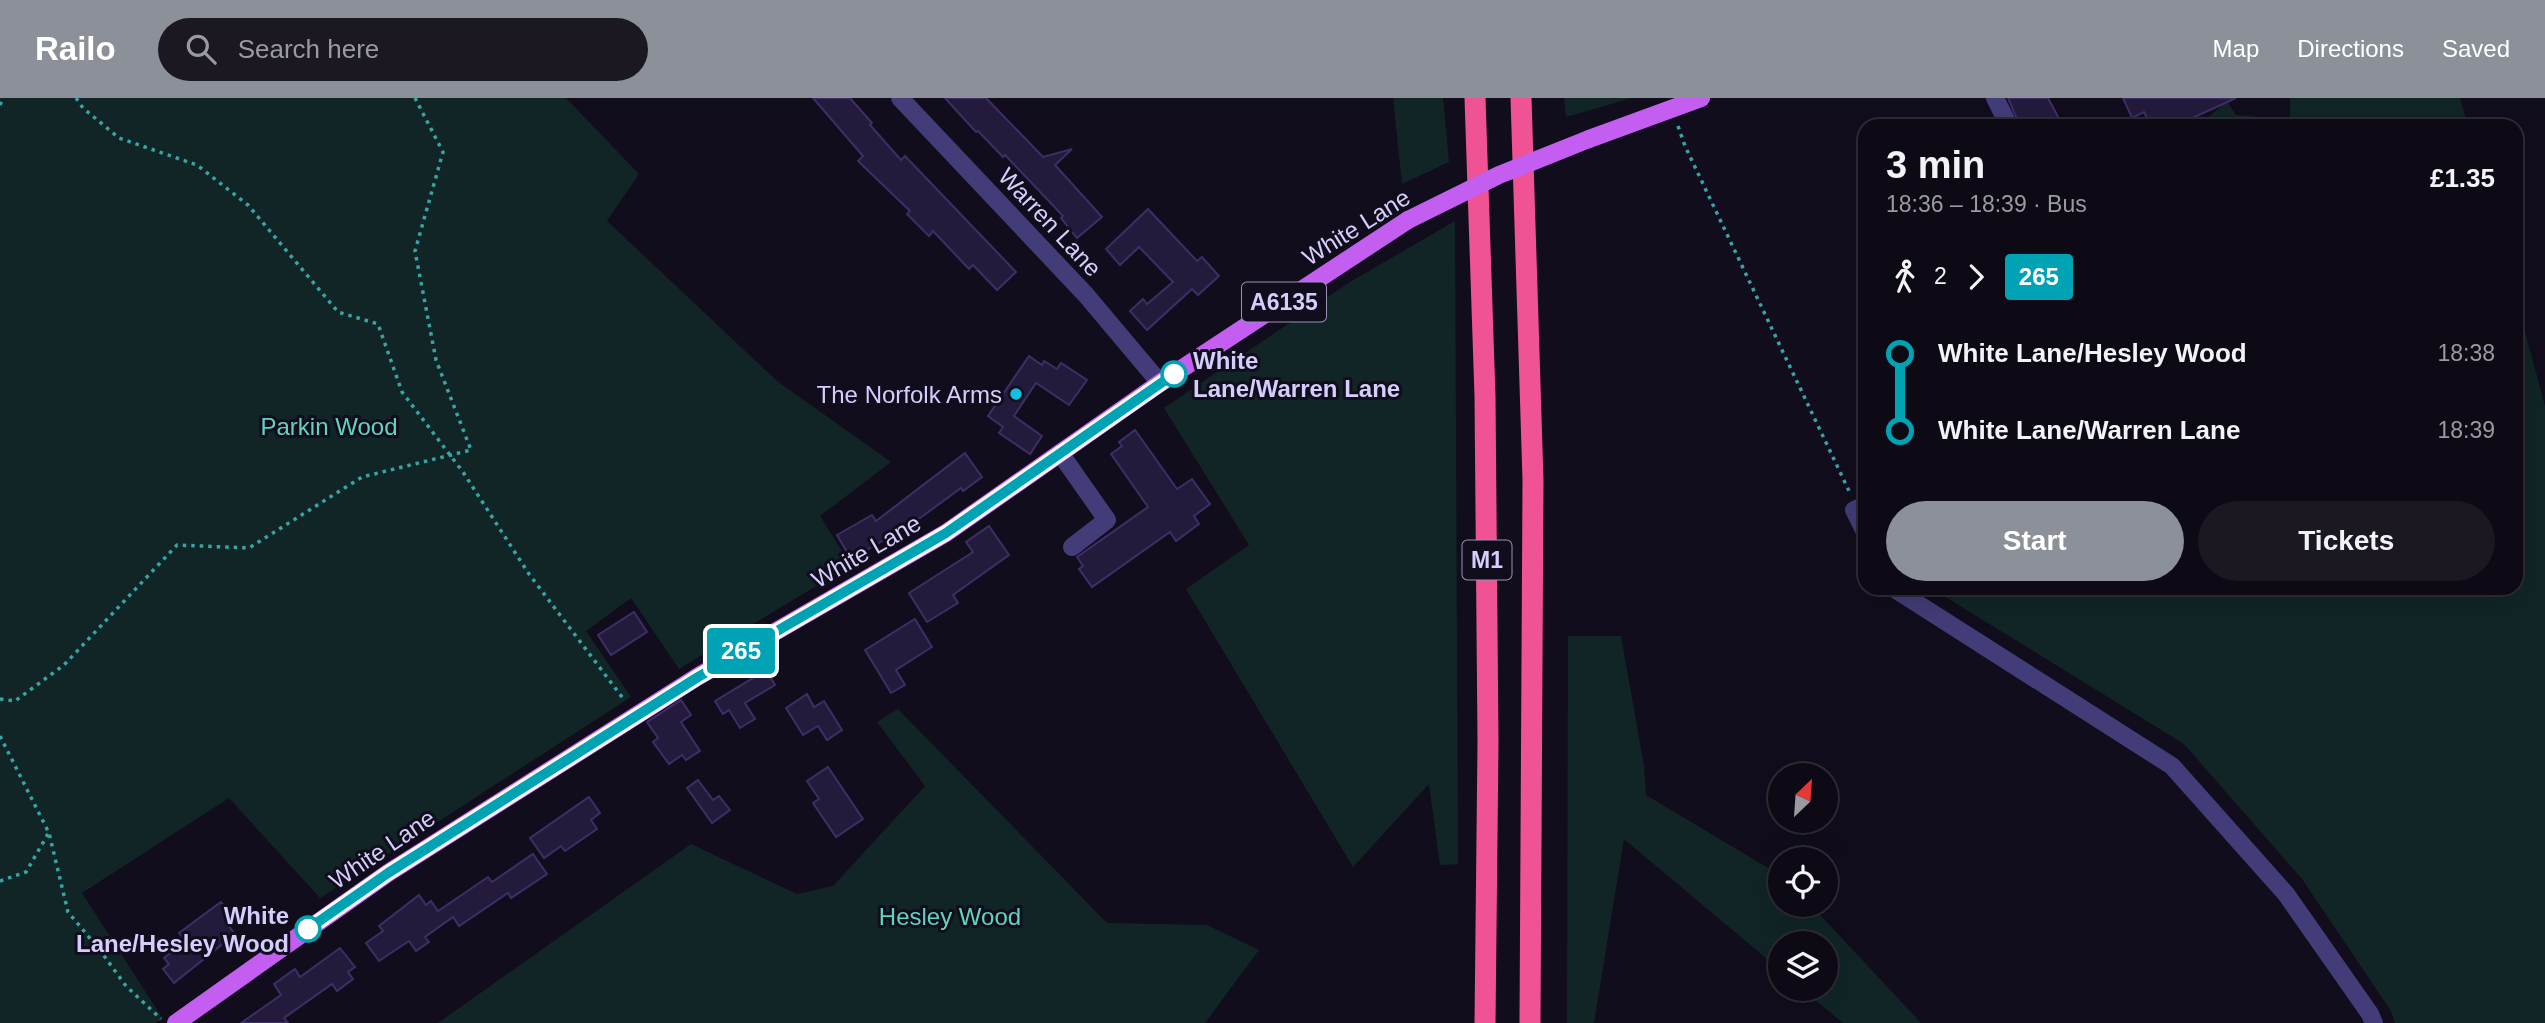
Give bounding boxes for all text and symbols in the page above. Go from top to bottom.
search box [158,18,648,81]
text: Railo [35,30,116,67]
icon: search [182,30,220,68]
text: Search here [238,34,379,64]
text: Map [2213,35,2259,62]
text: Directions [2297,35,2404,62]
text: Saved [2442,35,2510,62]
text: 3 min [1886,144,1985,186]
street label: Warren Lane [993,162,1107,282]
text: £1.35 [2430,163,2495,193]
street label: White Lane [1297,183,1415,271]
text: 18:36 – 18:39 · Bus [1886,191,2087,217]
icon: walk [1886,258,1924,296]
icon: forward [1957,258,1995,296]
text: 2 [1934,263,1947,289]
text: 265 [2019,263,2059,290]
road number: A6135 [1242,282,1326,322]
text: White Lane/Hesley Wood [1938,338,2247,368]
text: 18:38 [2437,340,2495,366]
place label: White Lane/Warren Lane [1193,347,1400,402]
marker: White Lane/Warren Lane [1161,361,1187,387]
place label: The Norfolk Arms [817,381,1002,408]
marker: The Norfolk Arms [1008,386,1024,402]
park label: Parkin Wood [261,413,397,440]
text: White Lane/Warren Lane [1938,415,2240,445]
text: 18:39 [2437,417,2495,443]
button: Start [1886,501,2184,581]
button: Tickets [2198,501,2495,581]
street label: White Lane [807,509,925,593]
road number: M1 [1462,540,1512,580]
line badge: 265 [701,628,781,674]
text: 265 [721,637,761,664]
north arrow [1768,763,1838,833]
map controls [1768,763,1838,1001]
street label: White Lane [324,804,440,894]
button: locate [1768,847,1838,917]
place label: White Lane/Hesley Wood [76,902,289,957]
park label: Hesley Wood [879,903,1021,930]
marker: White Lane/Hesley Wood [295,916,321,942]
button: layers [1768,931,1838,1001]

